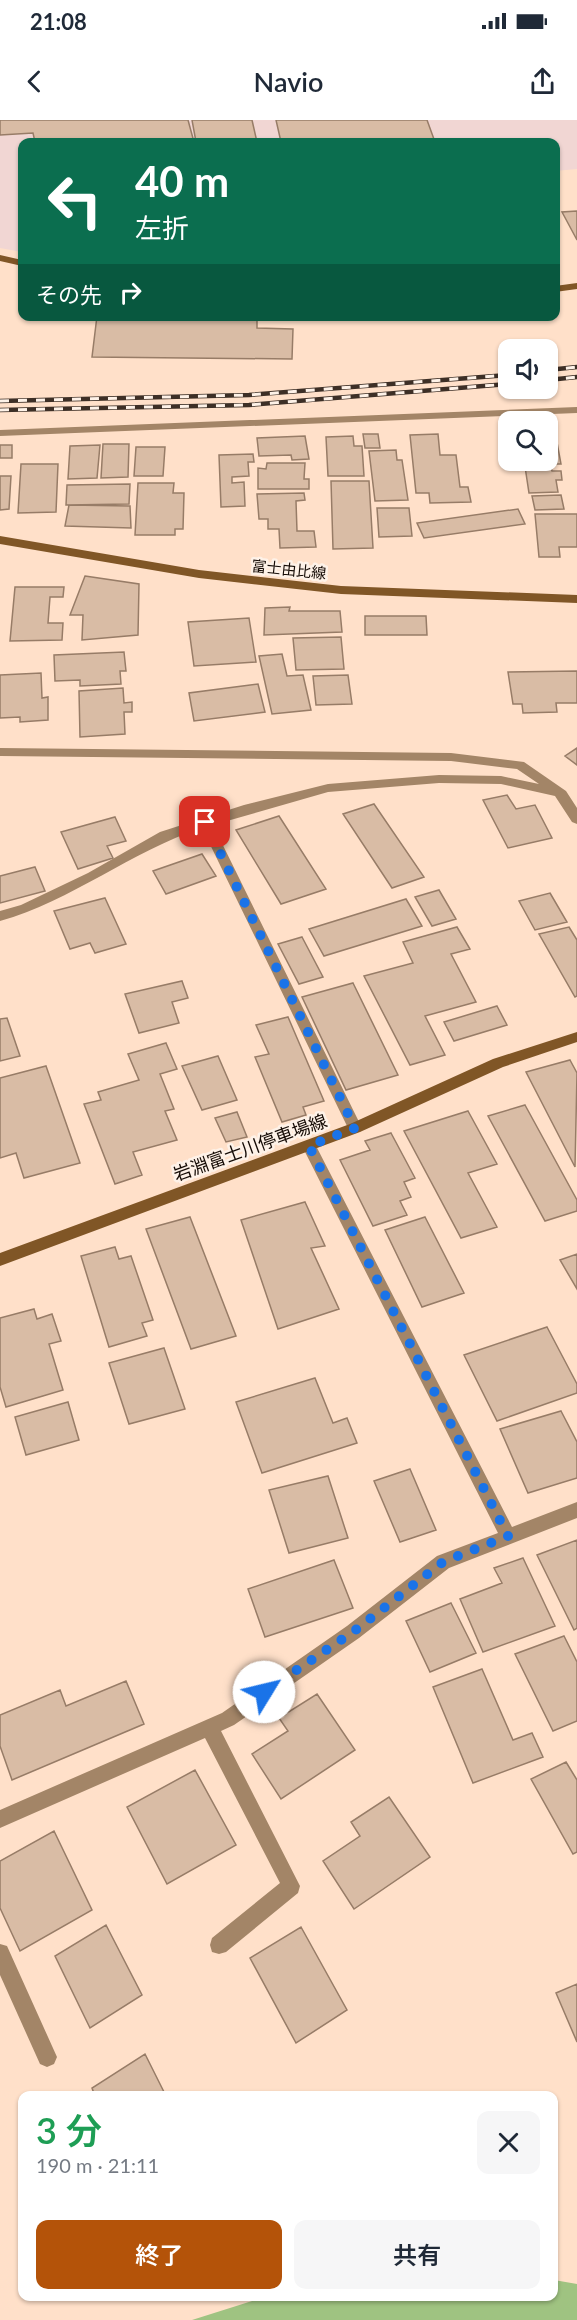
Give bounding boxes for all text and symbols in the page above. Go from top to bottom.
text: 21:08 [30,8,87,35]
icon: back [18,65,51,98]
text: Navio [254,65,323,98]
icon: share [526,65,559,98]
text: 40 m [135,156,229,206]
icon: left [36,162,114,240]
text: 左折 [135,211,189,244]
icon: right [114,276,147,309]
text: その先 [36,281,102,308]
map controls [498,339,558,471]
button: sound [498,339,558,399]
button: search [498,411,558,471]
street label: 富士由比線 [251,556,327,582]
pin [179,796,230,847]
icon: arrive [188,805,221,838]
street label: 岩淵富士川停車場線 [170,1109,330,1185]
position arrow [232,1660,296,1724]
text: 3 分 [36,2108,102,2152]
button: close [477,2111,540,2174]
text: 190 m · 21:11 [36,2153,159,2177]
button: 終了 [36,2220,282,2289]
button: 共有 [294,2220,540,2289]

